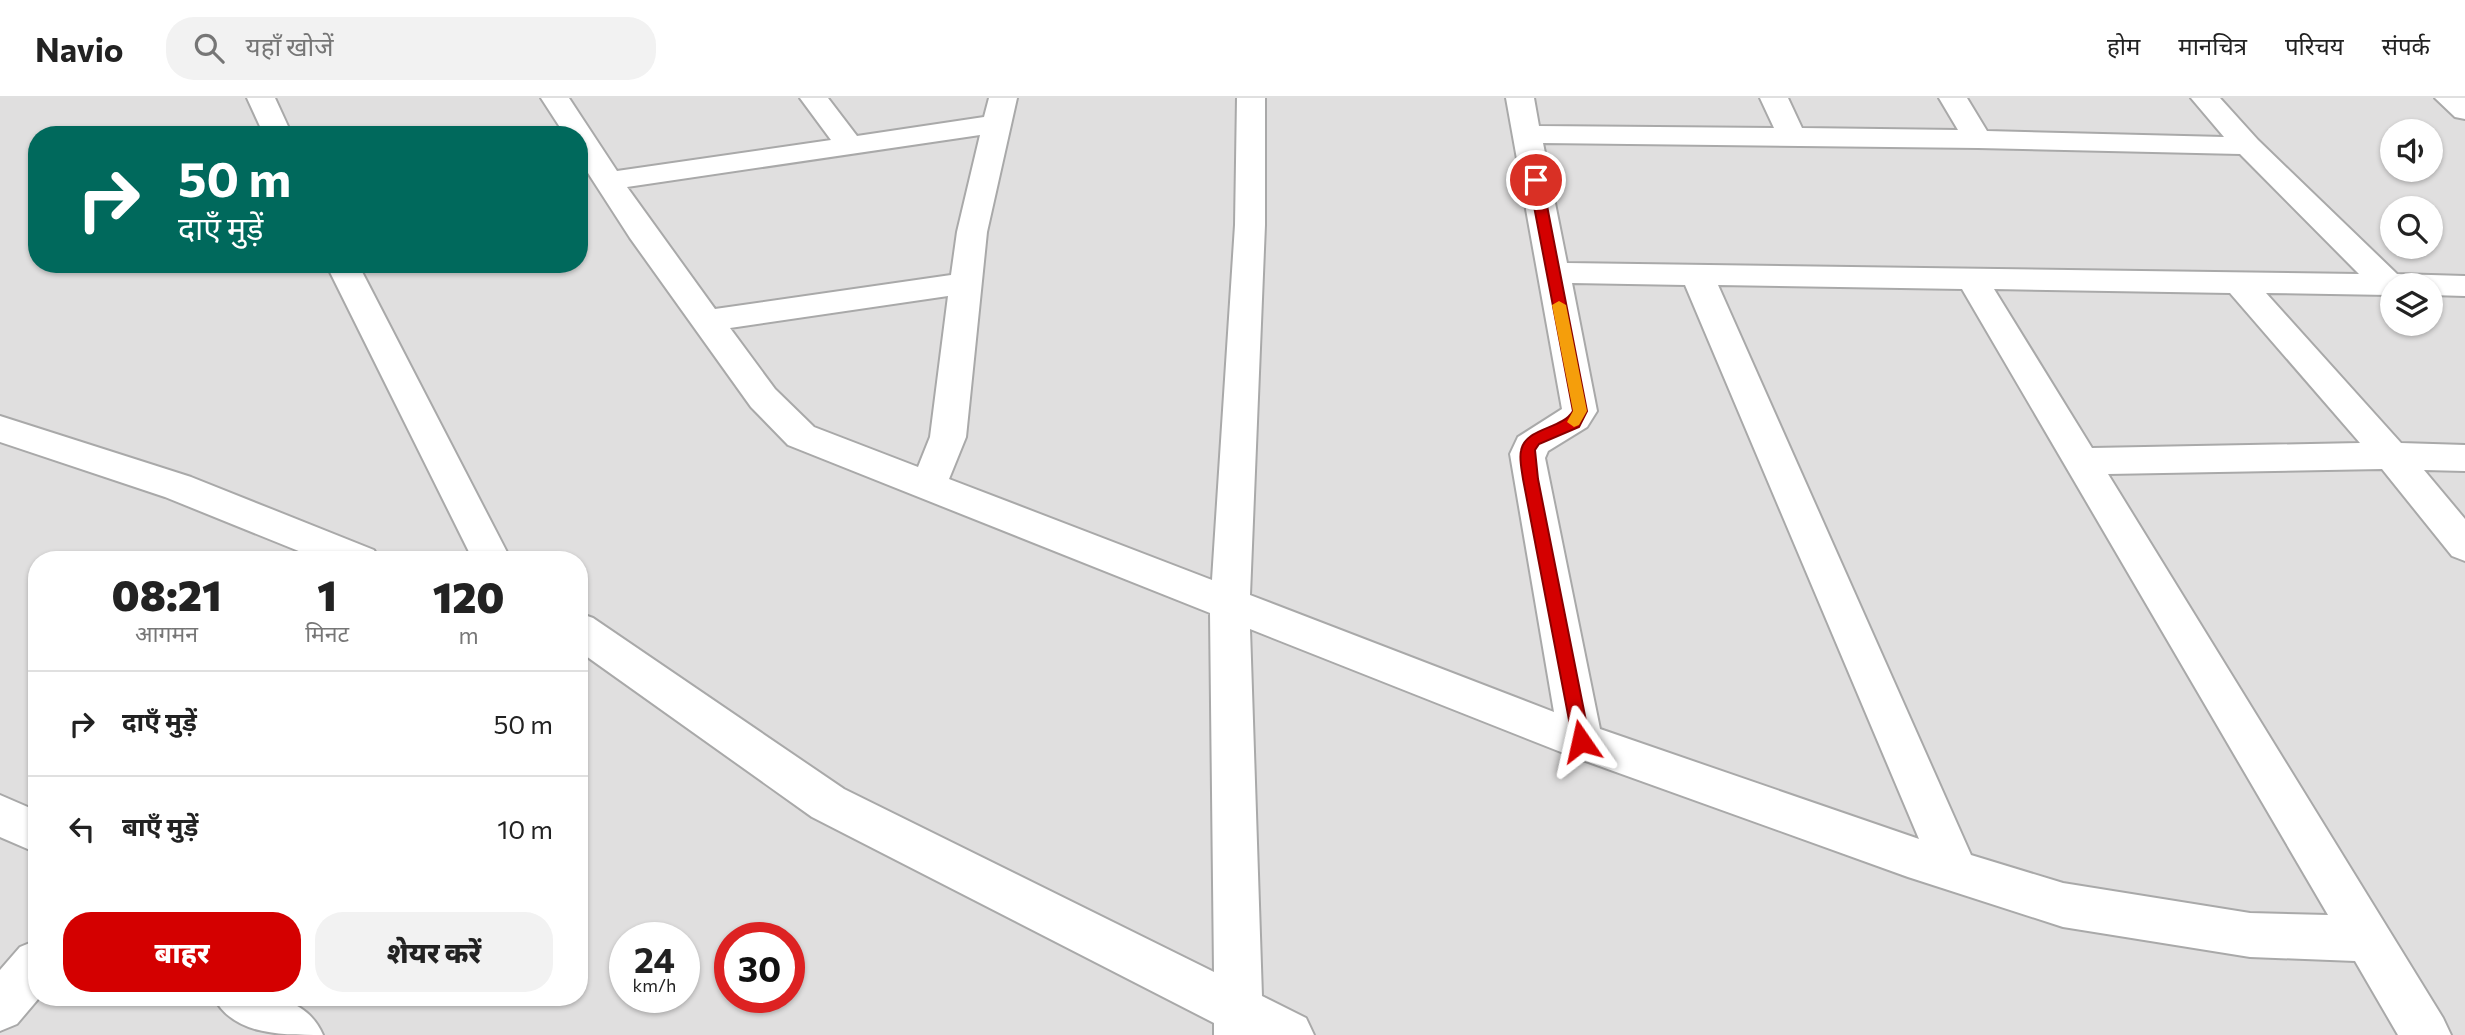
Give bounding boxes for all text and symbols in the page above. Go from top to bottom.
search box [166,17,656,80]
text: Navio [35,28,124,69]
icon: search [190,29,228,67]
text: यहाँ खोजें [246,30,333,61]
text: होम [2107,31,2140,60]
text: मानचित्र [2178,31,2247,60]
text: परिचय [2285,31,2344,60]
text: संपर्क [2382,31,2430,60]
map controls [2380,119,2443,336]
button: sound [2380,119,2443,182]
text: 50 m [178,147,291,207]
pin [1506,150,1566,210]
icon: right [63,154,154,245]
icon: arrive [1517,161,1555,199]
button: search [2380,196,2443,259]
text: दाएँ मुड़ें [178,207,263,247]
button: layers [2380,273,2443,336]
text: 08:21 [112,568,222,620]
text: 1 [317,568,337,620]
text: 120 [433,570,504,622]
text: आगमन [135,619,198,647]
text: मिनट [305,619,349,647]
text: m [459,621,479,649]
position arrow [1544,704,1618,778]
icon: right [63,705,101,743]
text: दाएँ मुड़ें [122,705,197,736]
text: 50 m [493,708,553,739]
icon: left [63,810,101,848]
text: बाएँ मुड़ें [122,810,198,841]
text: 10 m [497,813,553,844]
button: बाहर [63,912,301,992]
button: शेयर करें [315,912,553,992]
speed limit sign: 30 [714,922,805,1013]
text: 24 [634,937,675,980]
text: km/h [633,974,676,996]

